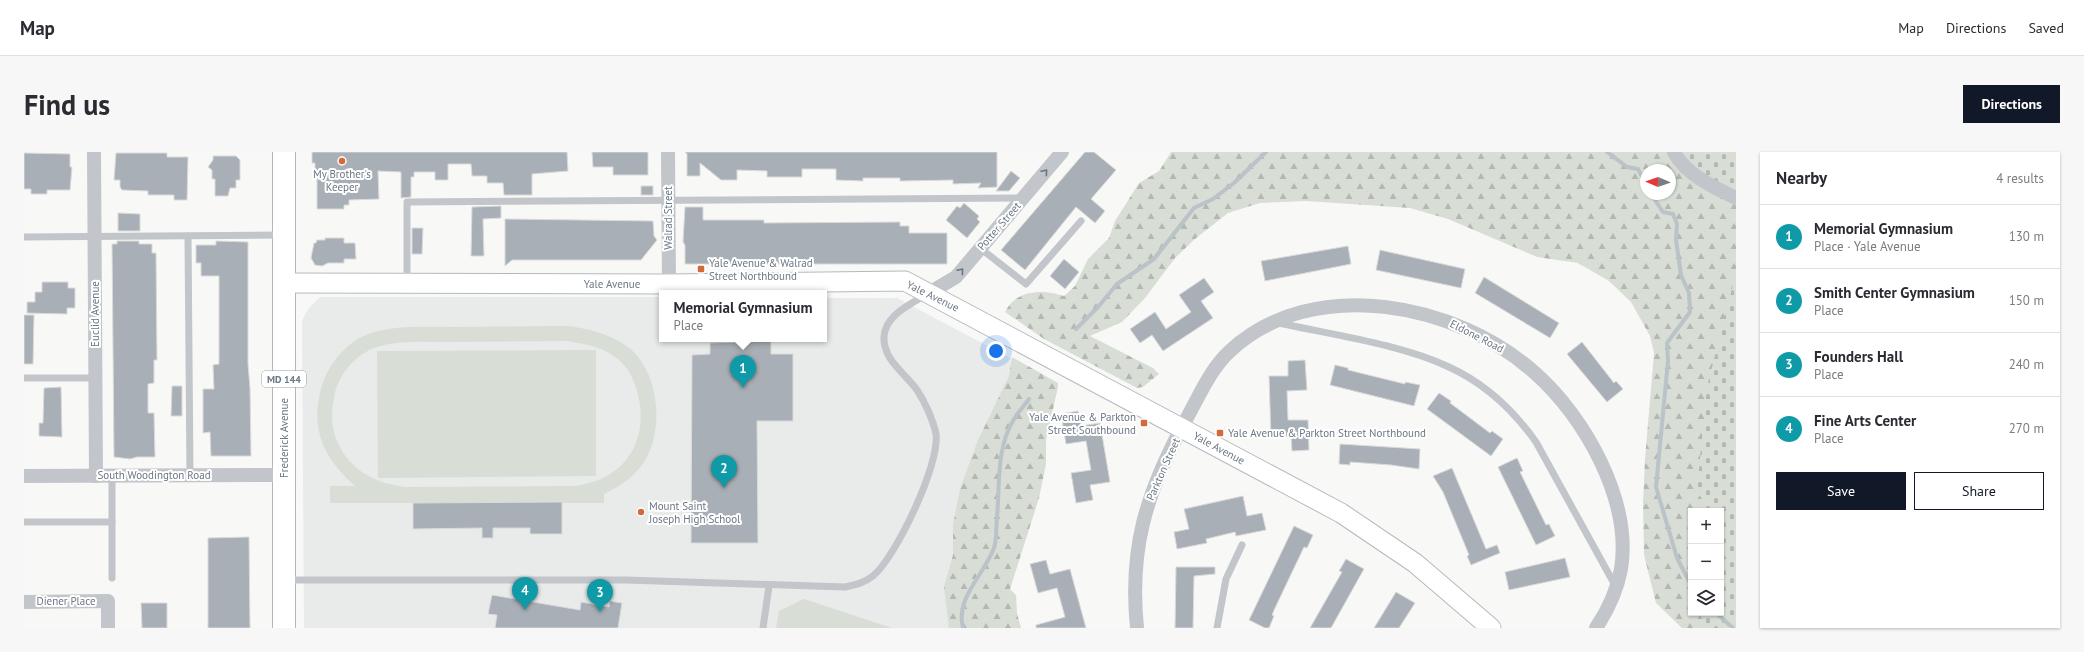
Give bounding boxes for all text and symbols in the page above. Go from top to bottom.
text: Map [20,16,55,40]
text: Map [1898,19,1924,37]
text: Directions [1946,19,2006,37]
text: Saved [2028,19,2064,37]
button: Directions [1963,85,2060,123]
text: Find us [24,86,110,123]
marker: My Brother's Keeper [337,156,347,166]
north arrow [1640,164,1676,200]
place label: My Brother's Keeper [313,167,371,194]
text: Nearby [1776,167,1827,189]
one-way arrow [1041,169,1048,177]
text: 4 results [1996,170,2044,187]
street label: Walrad Street [661,186,675,250]
street label: Potter Street [974,199,1024,253]
text: Memorial Gymnasium [1814,219,1953,238]
text: 1 [1785,228,1793,245]
text: 130 m [2009,228,2044,245]
text: Place · Yale Avenue [1814,238,1921,255]
place label: Yale Avenue & Walrad Street Northbound [709,256,813,283]
marker: Yale Avenue & Walrad Street Northbound [696,264,706,274]
one-way arrow [956,268,963,275]
street label: Yale Avenue [584,277,641,291]
street label: Yale Avenue [905,277,962,315]
street label: Euclid Avenue [88,281,102,347]
text: Smith Center Gymnasium [1814,283,1975,302]
popup [659,290,827,342]
text: 2 [1785,292,1793,309]
text: 150 m [2009,292,2044,309]
text: Memorial Gymnasium [673,298,813,317]
text: Place [1814,302,1844,319]
street label: Eldone Road [1448,316,1506,356]
text: Place [673,317,703,334]
your location [986,341,1006,361]
text: Founders Hall [1814,347,1903,366]
pin: 1 [730,355,756,388]
text: 3 [1785,356,1793,373]
text: 240 m [2009,356,2044,373]
text: Place [1814,366,1844,383]
road number: MD 144 [262,371,306,387]
street label: Frederick Avenue [277,398,291,478]
place label: Yale Avenue & Parkton Street Southbound [1029,410,1136,437]
text: Fine Arts Center [1814,411,1916,430]
marker: Yale Avenue & Parkton Street Southbound [1139,418,1149,428]
text: 4 [1785,420,1793,437]
text: 270 m [2009,420,2044,437]
place label: Yale Avenue & Parkton Street Northbound [1228,426,1426,440]
marker: Yale Avenue & Parkton Street Northbound [1215,428,1225,438]
street label: Yale Avenue [1191,429,1248,468]
text: Place [1814,430,1844,447]
street label: Parkton Street [1143,435,1183,502]
pin: 2 [711,455,737,488]
street label: South Woodington Road [97,468,211,482]
button: Save [1776,472,1906,510]
button: Share [1914,472,2044,510]
place label: Mount Saint Joseph High School [648,499,741,526]
marker: Mount Saint Joseph High School [636,507,646,517]
map controls [1688,508,1724,616]
button: + [1688,508,1724,544]
button: − [1688,544,1724,580]
pin: 4 [512,577,538,610]
pin: 3 [587,579,613,612]
button: layers [1688,580,1724,616]
street label: Diener Place [36,594,96,608]

